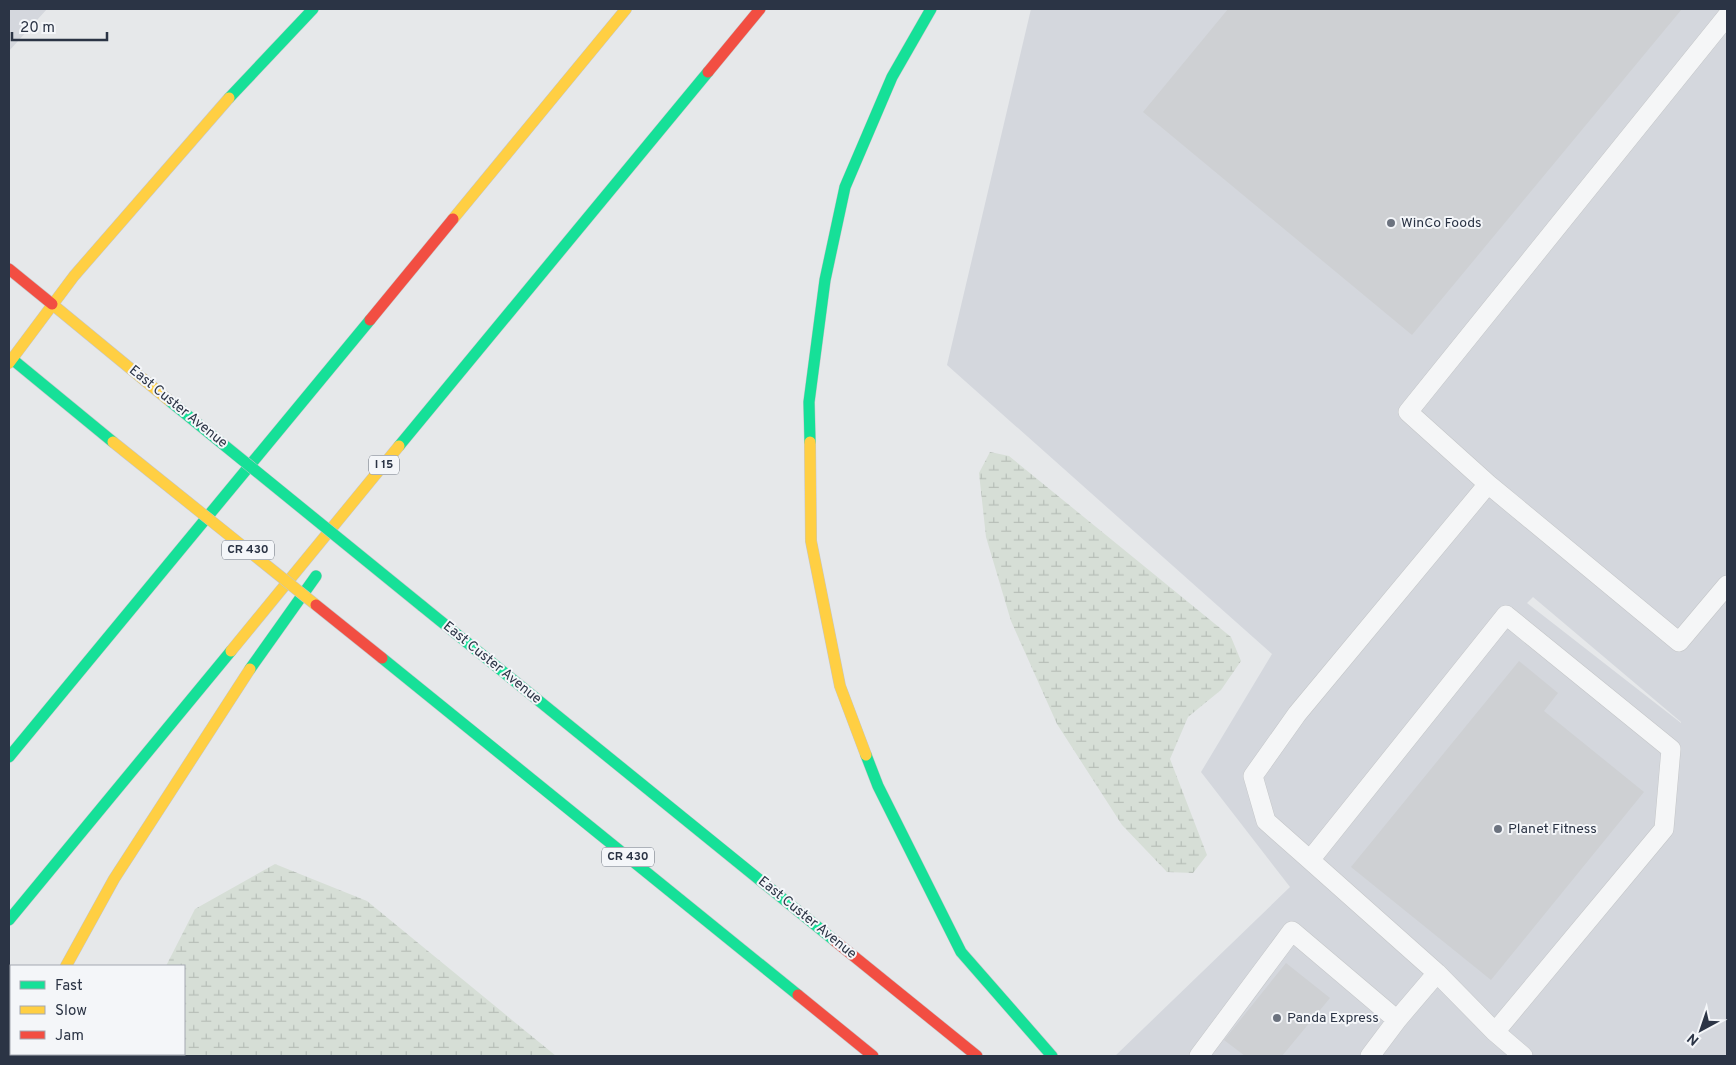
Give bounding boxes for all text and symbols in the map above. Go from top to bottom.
scale bar [12,10,108,42]
text: 20 m [20,19,55,38]
place label: WinCo Foods [1401,215,1482,232]
marker: WinCo Foods [1385,217,1397,229]
street label: East Custer Avenue [125,362,231,452]
road number: I 15 [369,456,399,474]
road number: CR 430 [222,540,274,560]
street label: East Custer Avenue [439,618,545,708]
place label: Planet Fitness [1508,821,1597,838]
marker: Planet Fitness [1492,823,1504,835]
road number: CR 430 [602,848,654,866]
street label: East Custer Avenue [754,873,860,963]
legend [10,965,185,1055]
text: Fast [55,977,83,996]
text: Slow [55,1002,87,1021]
north arrow [1676,1005,1726,1055]
place label: Panda Express [1287,1010,1379,1027]
marker: Panda Express [1271,1012,1283,1024]
text: Jam [55,1027,84,1046]
text: N [1684,1029,1703,1049]

